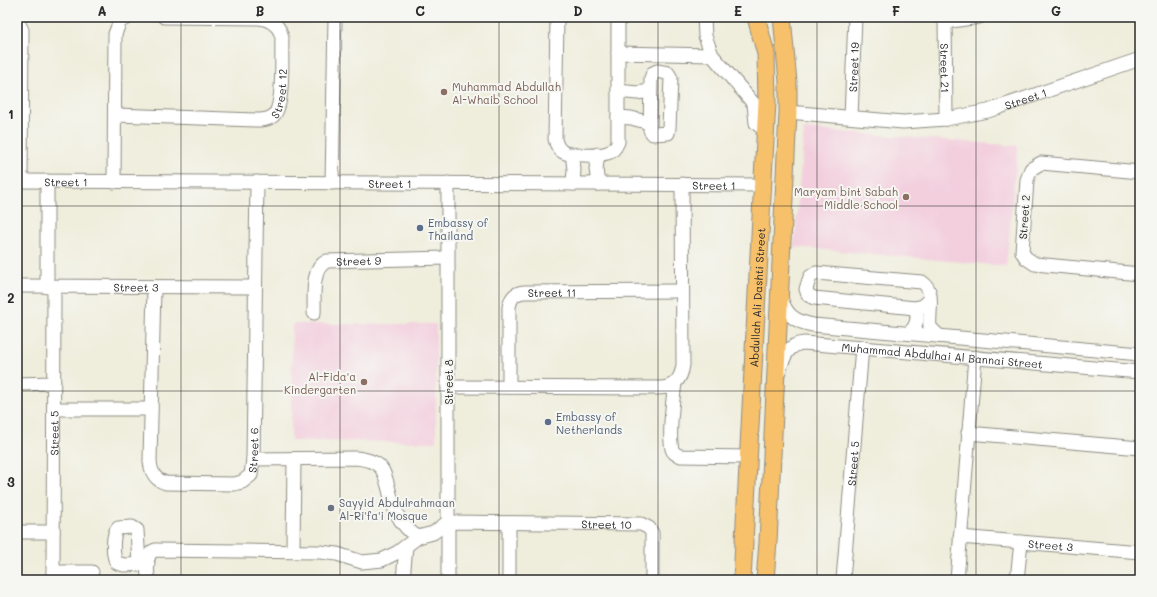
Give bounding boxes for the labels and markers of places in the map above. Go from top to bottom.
place label: Muhammad Abdullah Al-Whaib School [452,79,561,107]
marker: Muhammad Abdullah Al-Whaib School [439,87,449,97]
place label: Maryam bint Sabah Middle School [794,184,898,212]
marker: Maryam bint Sabah Middle School [901,192,911,202]
place label: Embassy of Thailand [428,215,488,243]
marker: Embassy of Thailand [415,223,425,233]
place label: Al-Fida'a Kindergarten [284,369,356,397]
marker: Al-Fida'a Kindergarten [359,377,369,387]
place label: Embassy of Netherlands [556,409,622,437]
marker: Embassy of Netherlands [543,417,553,427]
place label: Sayyid Abdulrahmaan Al-Ri'fa'i Mosque [339,495,455,523]
marker: Sayyid Abdulrahmaan Al-Ri'fa'i Mosque [326,503,336,513]

